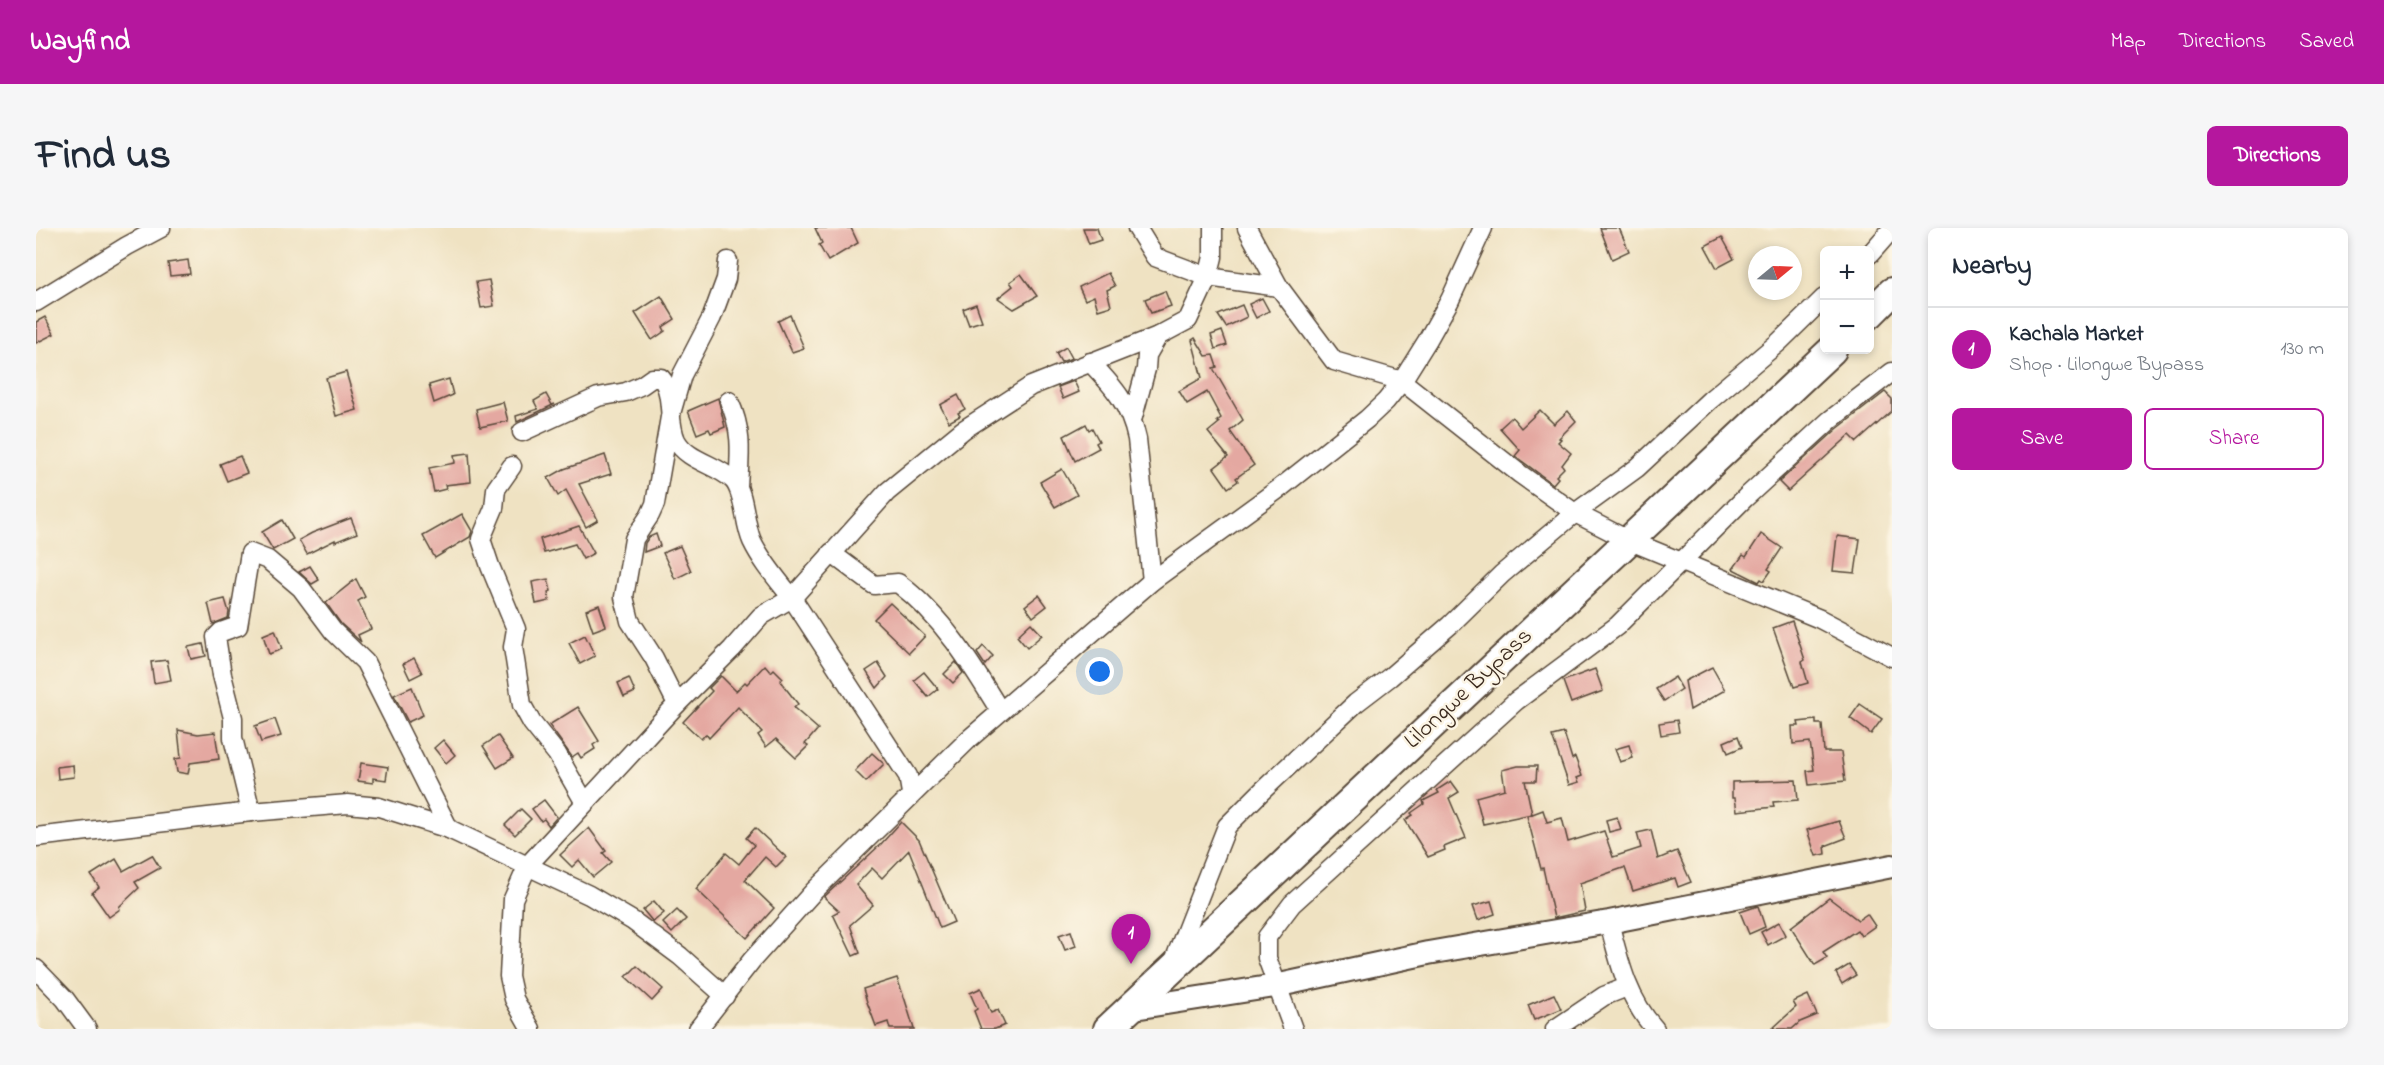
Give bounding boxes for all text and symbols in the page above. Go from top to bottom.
text: Wayfind [30,22,130,63]
text: Map [2110,27,2146,57]
text: Directions [2179,27,2266,57]
text: Saved [2299,27,2354,57]
text: Find us [36,126,171,187]
button: Directions [2207,126,2348,186]
north arrow [1748,246,1802,300]
map controls [1820,246,1874,354]
button: + [1820,246,1874,300]
text: Nearby [1952,248,2031,286]
button: − [1820,300,1874,354]
text: Kachala Market [2009,319,2144,351]
text: 1 [1968,335,1975,364]
text: 130 m [2280,335,2324,364]
text: Shop · Lilongwe Bypass [2009,351,2204,380]
button: Save [1952,408,2132,470]
button: Share [2144,408,2324,470]
street label: Lilongwe Bypass [1397,620,1542,759]
your location [1085,657,1114,686]
pin: 1 [1112,914,1150,964]

